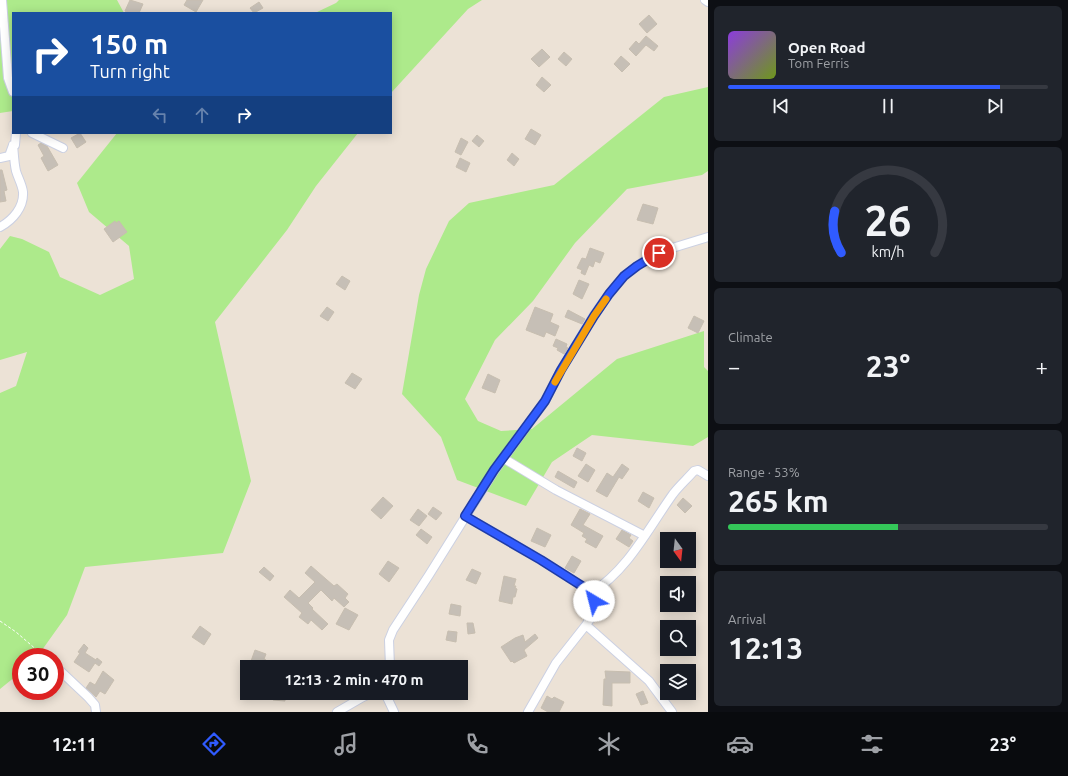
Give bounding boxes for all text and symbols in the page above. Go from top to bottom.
icon: right [24,28,76,80]
text: 150 m [90,28,168,59]
text: Open Road [788,39,865,56]
text: Tom Ferris [788,56,849,70]
text: Turn right [90,61,170,81]
icon: previous [770,95,792,117]
icon: pause [877,95,899,117]
icon: next [984,95,1006,117]
icon: left [149,104,171,126]
icon: ahead [191,104,213,126]
icon: right [233,104,255,126]
text: 26 [865,197,911,244]
pin [642,236,676,270]
icon: arrive [648,242,670,264]
text: km/h [872,243,904,259]
text: Climate [728,330,773,344]
text: 23° [866,349,910,383]
text: − [728,354,740,379]
text: + [1036,354,1048,379]
text: Range · 53% [728,465,800,479]
text: 265 km [728,484,829,518]
north arrow [660,532,696,568]
map controls [660,532,696,700]
button: sound [660,576,696,612]
position arrow [573,580,615,622]
text: Arrival [728,612,766,626]
button: search [660,620,696,656]
text: 12:13 [728,631,803,665]
speed limit sign: 30 [12,648,64,700]
button: layers [660,664,696,700]
text: 12:13 · 2 min · 470 m [285,671,423,688]
icon: directions [200,730,228,758]
icon: music [332,730,360,758]
icon: phone [463,730,491,758]
icon: climate [595,730,623,758]
icon: car [726,730,754,758]
icon: filters [858,730,886,758]
text: 12:11 [52,734,97,754]
text: 23° [990,734,1016,754]

